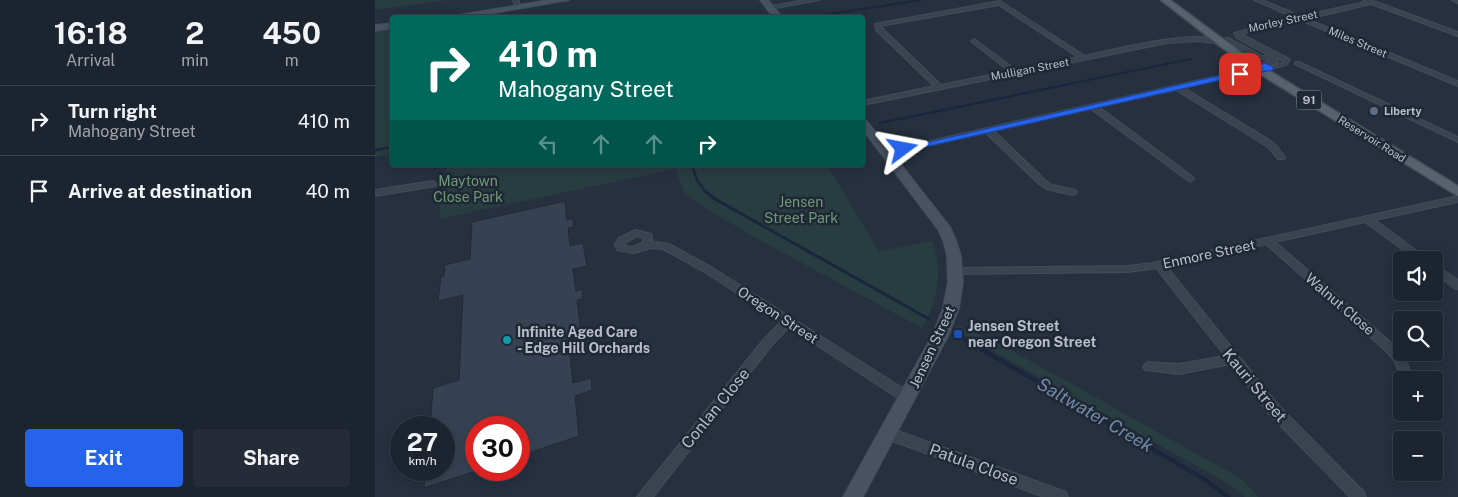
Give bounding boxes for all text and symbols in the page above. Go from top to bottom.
street label: Morley Street [1247,8,1319,34]
text: 16:18 [54,15,128,51]
text: 2 [185,15,204,51]
text: 450 [262,15,321,51]
street label: Miles Street [1327,24,1389,60]
text: 410 m [498,34,598,75]
icon: right [415,35,480,100]
text: Arrival [66,51,115,70]
text: min [181,51,208,70]
text: m [285,51,299,70]
pin [1219,53,1261,95]
street label: Mulligan Street [990,56,1070,82]
icon: arrive [1226,60,1254,88]
text: Mahogany Street [498,76,674,102]
road number: 91 [1297,90,1321,110]
text: Turn right [68,100,157,122]
marker: Liberty [1368,105,1380,117]
place label: Liberty [1384,105,1422,117]
icon: right [25,107,53,135]
text: 410 m [298,110,350,132]
street label: Reservoir Road [1336,113,1408,165]
text: Mahogany Street [68,122,196,141]
position arrow [876,122,928,174]
icon: left [534,130,562,158]
icon: ahead [587,130,615,158]
icon: ahead [640,130,668,158]
icon: right [693,130,721,158]
park label: Maytown Close Park [433,173,503,205]
icon: arrive [25,177,53,205]
text: Arrive at destination [68,180,252,202]
text: 40 m [305,180,350,202]
park label: Jensen Street Park [764,194,838,226]
street label: Enmore Street [1161,236,1257,272]
map controls [1393,251,1443,481]
button: sound [1393,251,1443,301]
street label: Walnut Close [1302,270,1378,338]
street label: Oregon Street [735,283,821,347]
street label: Jensen Street [906,303,958,391]
button: search [1393,311,1443,361]
place label: Jensen Street near Oregon Street [968,318,1096,350]
place label: Infinite Aged Care - Edge Hill Orchards [517,324,650,356]
marker: Jensen Street near Oregon Street [952,328,964,340]
marker: Infinite Aged Care - Edge Hill Orchards [501,334,513,346]
street label: Kauri Street [1218,345,1291,426]
street label: Conlan Close [677,364,753,452]
button: + [1393,371,1443,421]
water label: Saltwater Creek [1033,373,1157,456]
speed limit sign: 30 [465,416,530,481]
text: 27 [407,427,438,457]
button: Exit [25,429,183,487]
button: Share [193,429,350,487]
button: − [1393,431,1443,481]
street label: Patula Close [927,440,1021,489]
text: km/h [408,454,437,468]

